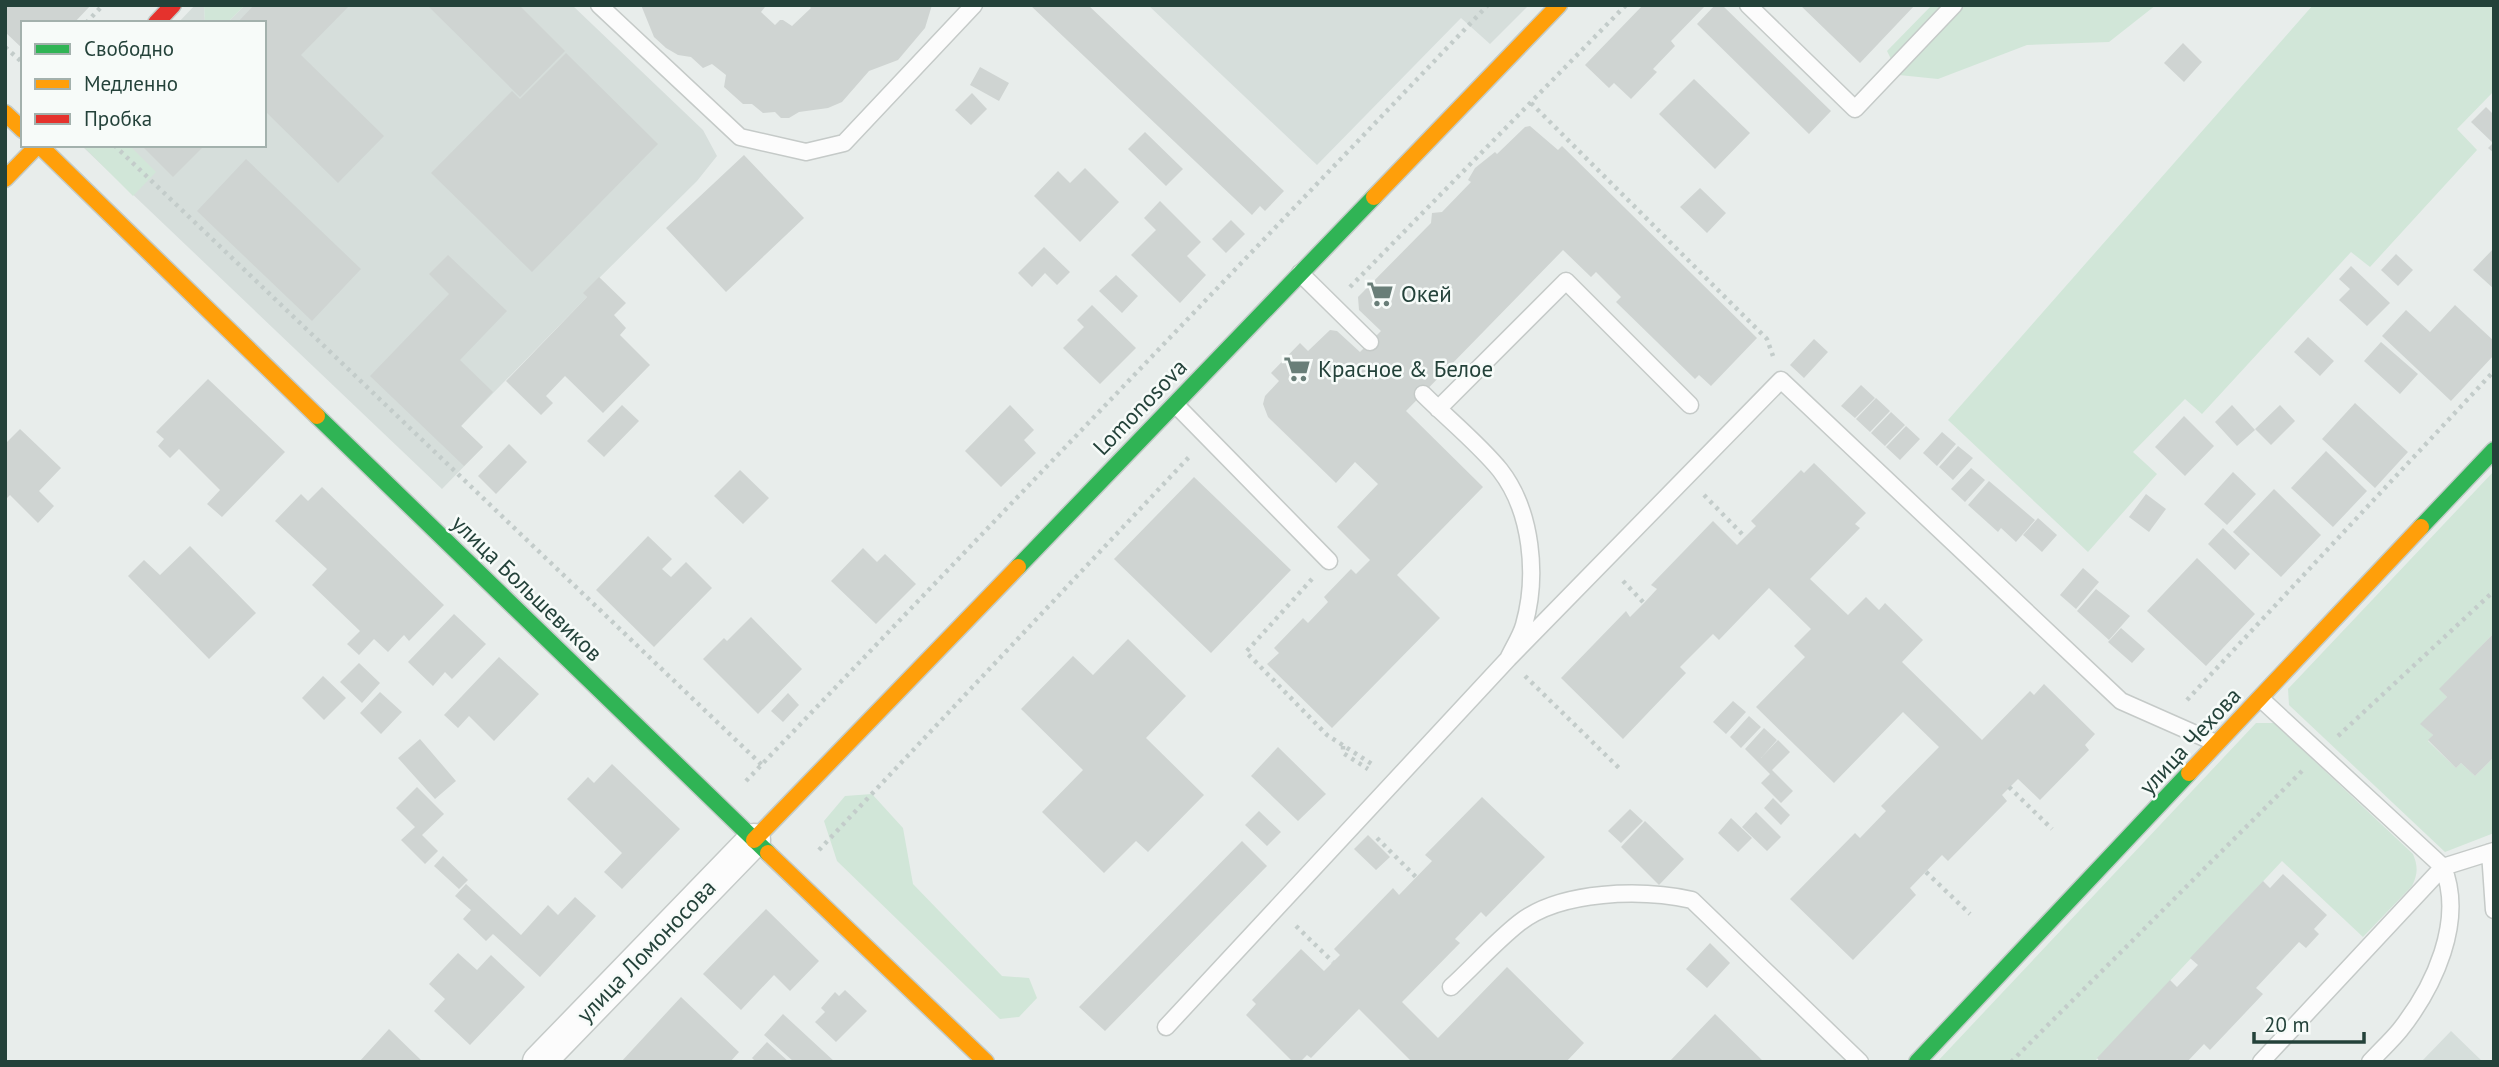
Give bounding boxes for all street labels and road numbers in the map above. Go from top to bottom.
street label: Lomonosova [1086,352,1193,461]
street label: улица Большевиков [446,508,609,667]
street label: улица Чехова [2133,681,2247,800]
street label: улица Ломоносова [570,873,721,1028]

